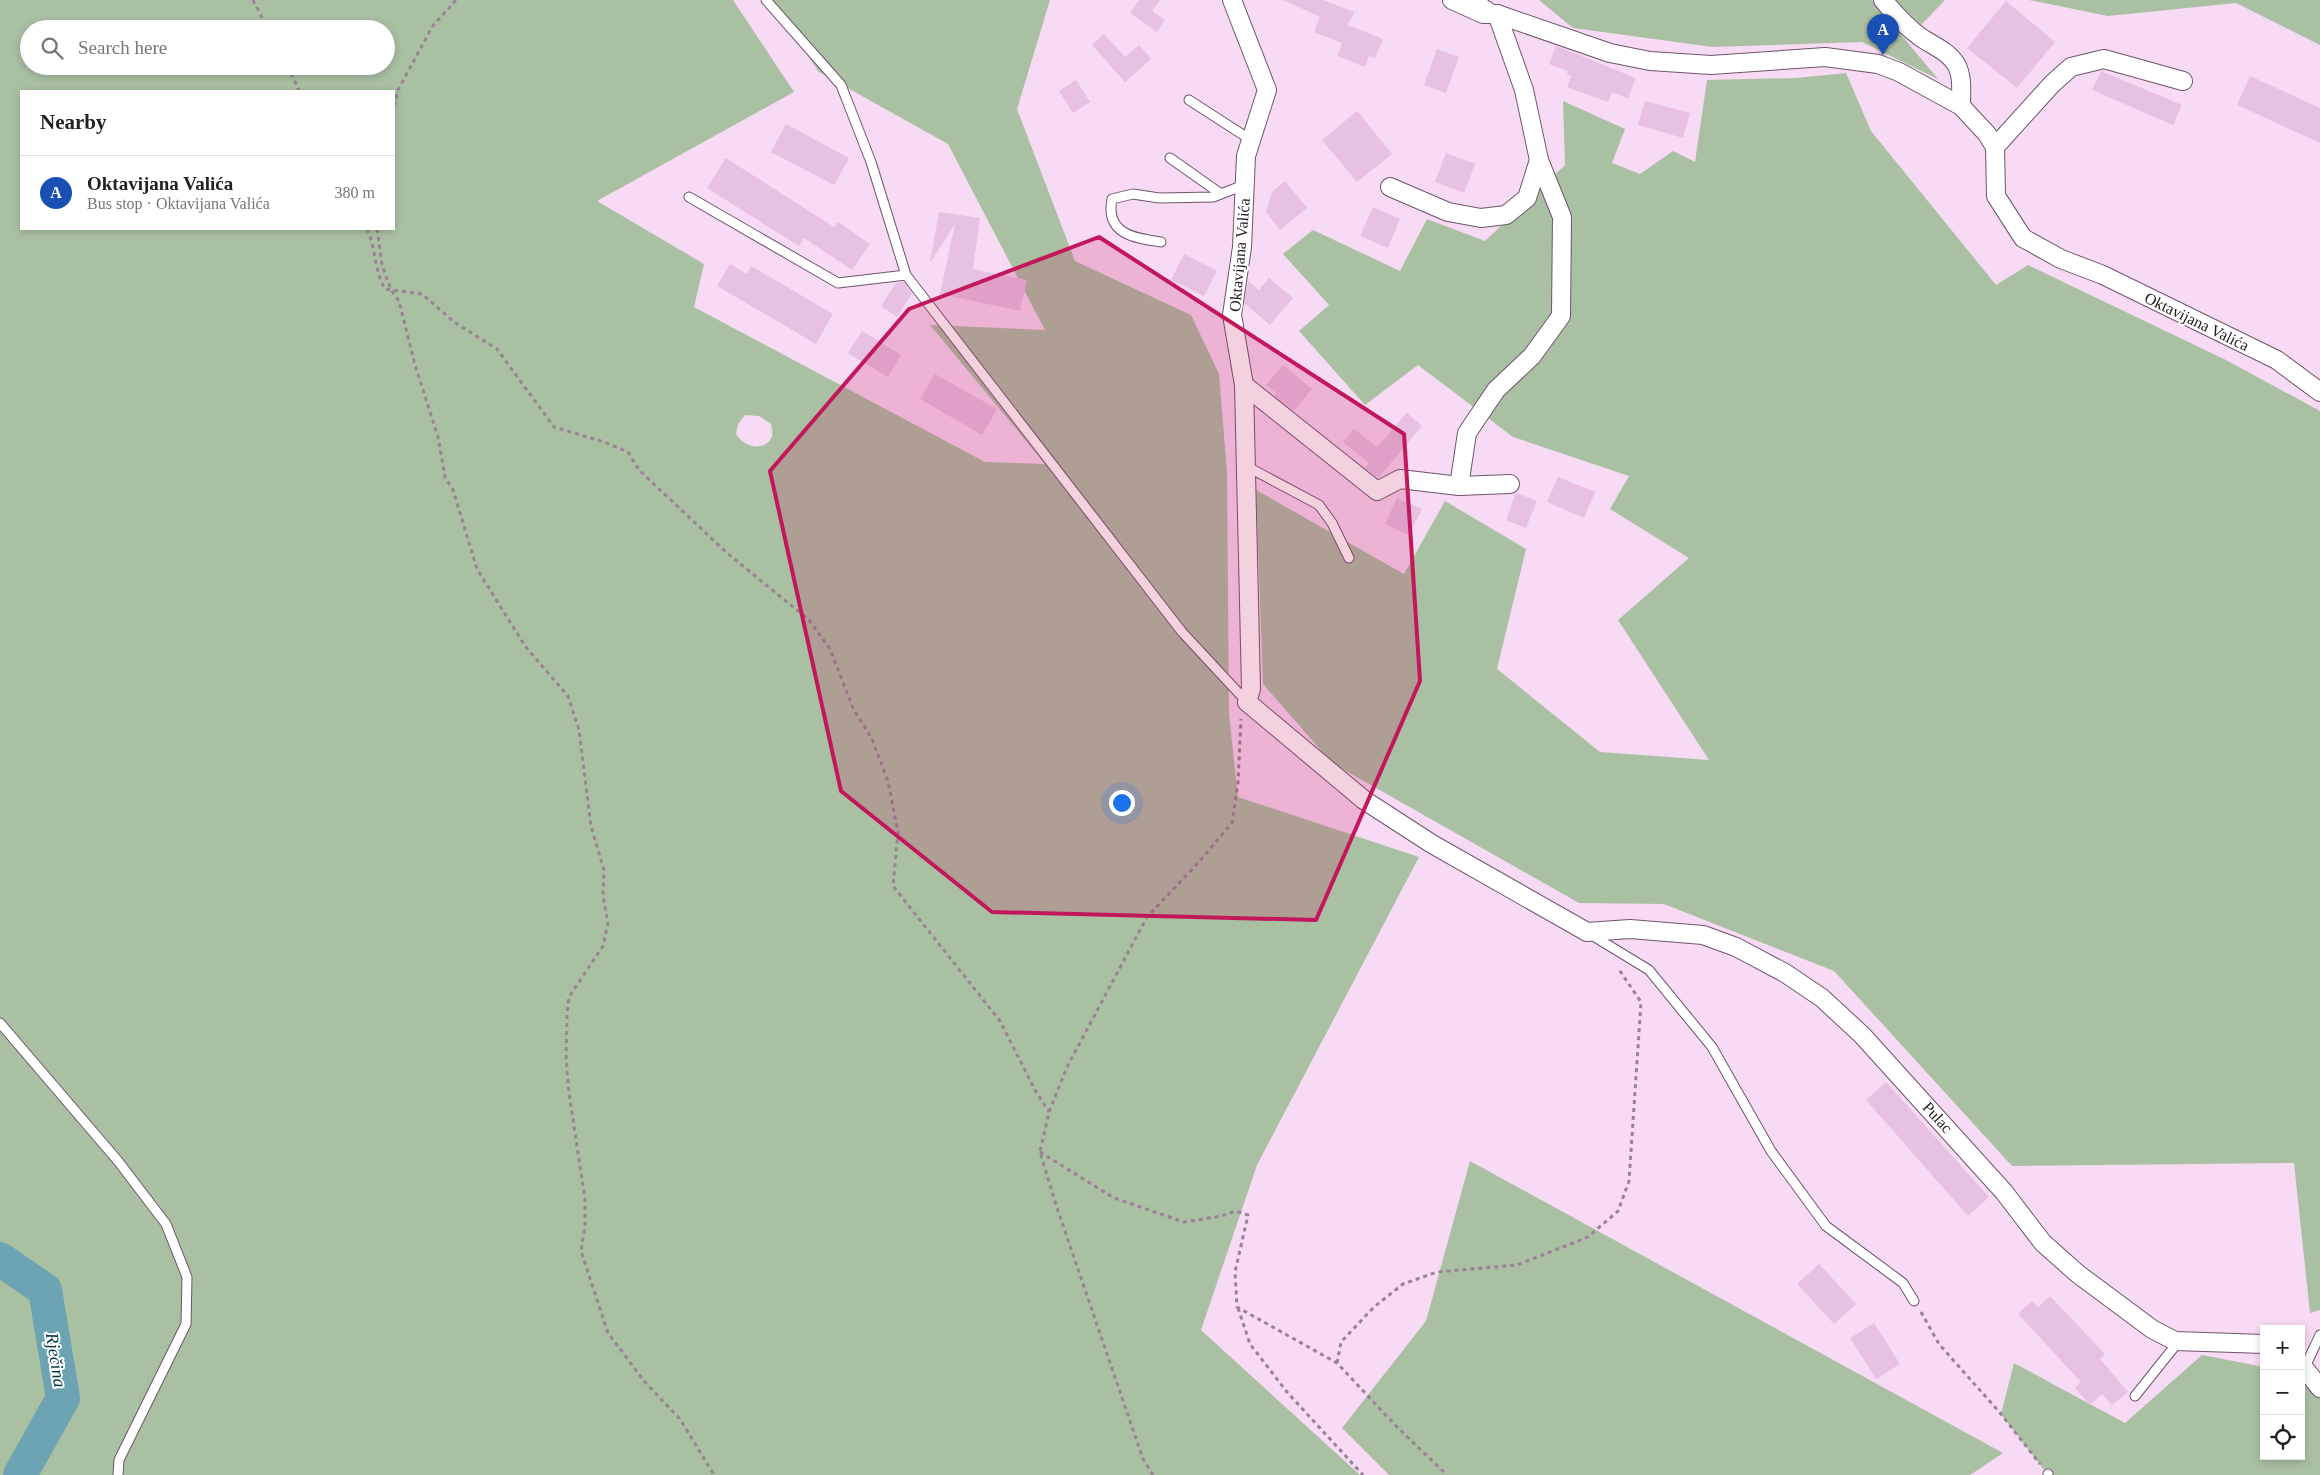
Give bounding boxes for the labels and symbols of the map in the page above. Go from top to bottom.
pin: A [1867,14,1899,55]
street label: Oktavijana Valića [1226,198,1254,313]
street label: Oktavijana Valića [2141,289,2252,355]
your location [1109,790,1135,816]
street label: Pulac [1919,1098,1956,1136]
water label: Rječina [42,1330,70,1389]

